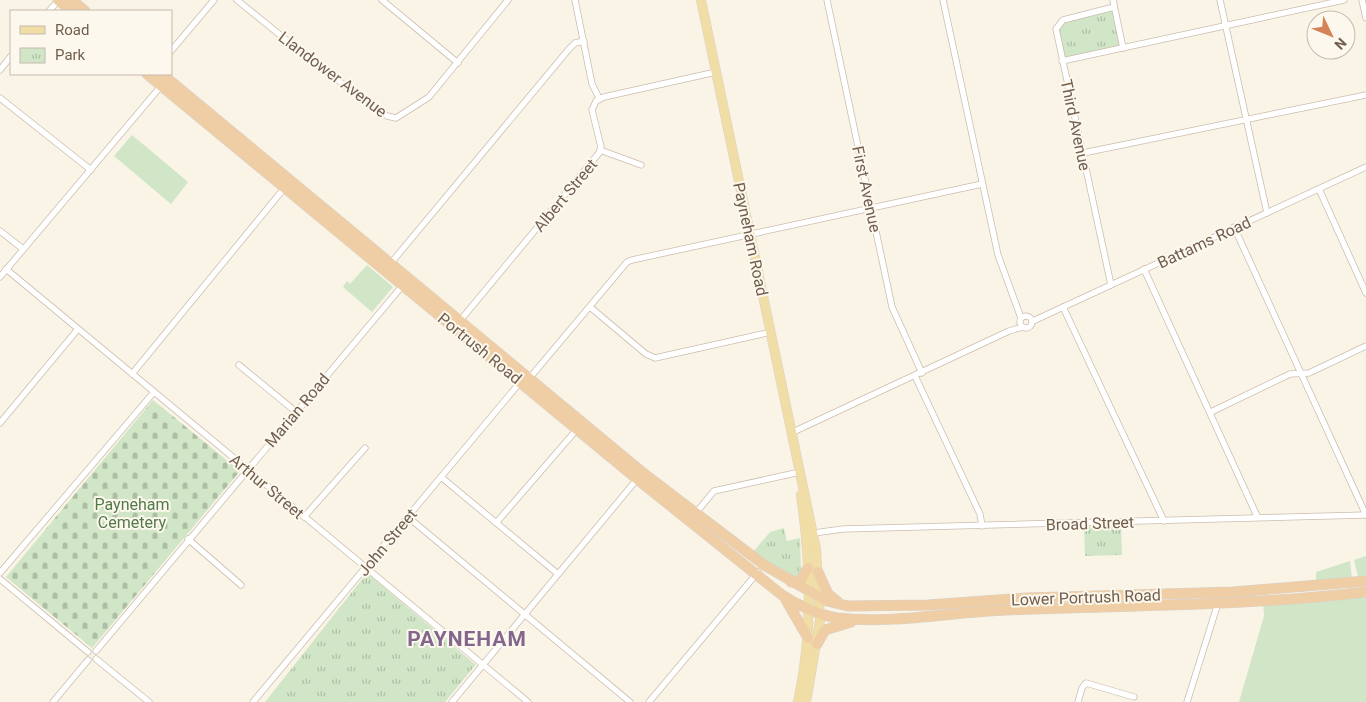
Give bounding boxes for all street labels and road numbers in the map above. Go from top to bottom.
street label: Llandower Avenue [275,28,390,121]
street label: Third Avenue [1057,78,1094,172]
street label: First Avenue [848,144,885,234]
street label: Albert Street [529,155,601,236]
street label: Payneham Road [729,181,772,298]
street label: Battams Road [1155,213,1254,272]
street label: Portrush Road [434,309,525,388]
street label: Marian Road [261,370,334,451]
street label: Arthur Street [226,450,308,523]
street label: John Street [354,505,421,580]
street label: Broad Street [1046,512,1134,535]
street label: Lower Portrush Road [1011,585,1161,610]

